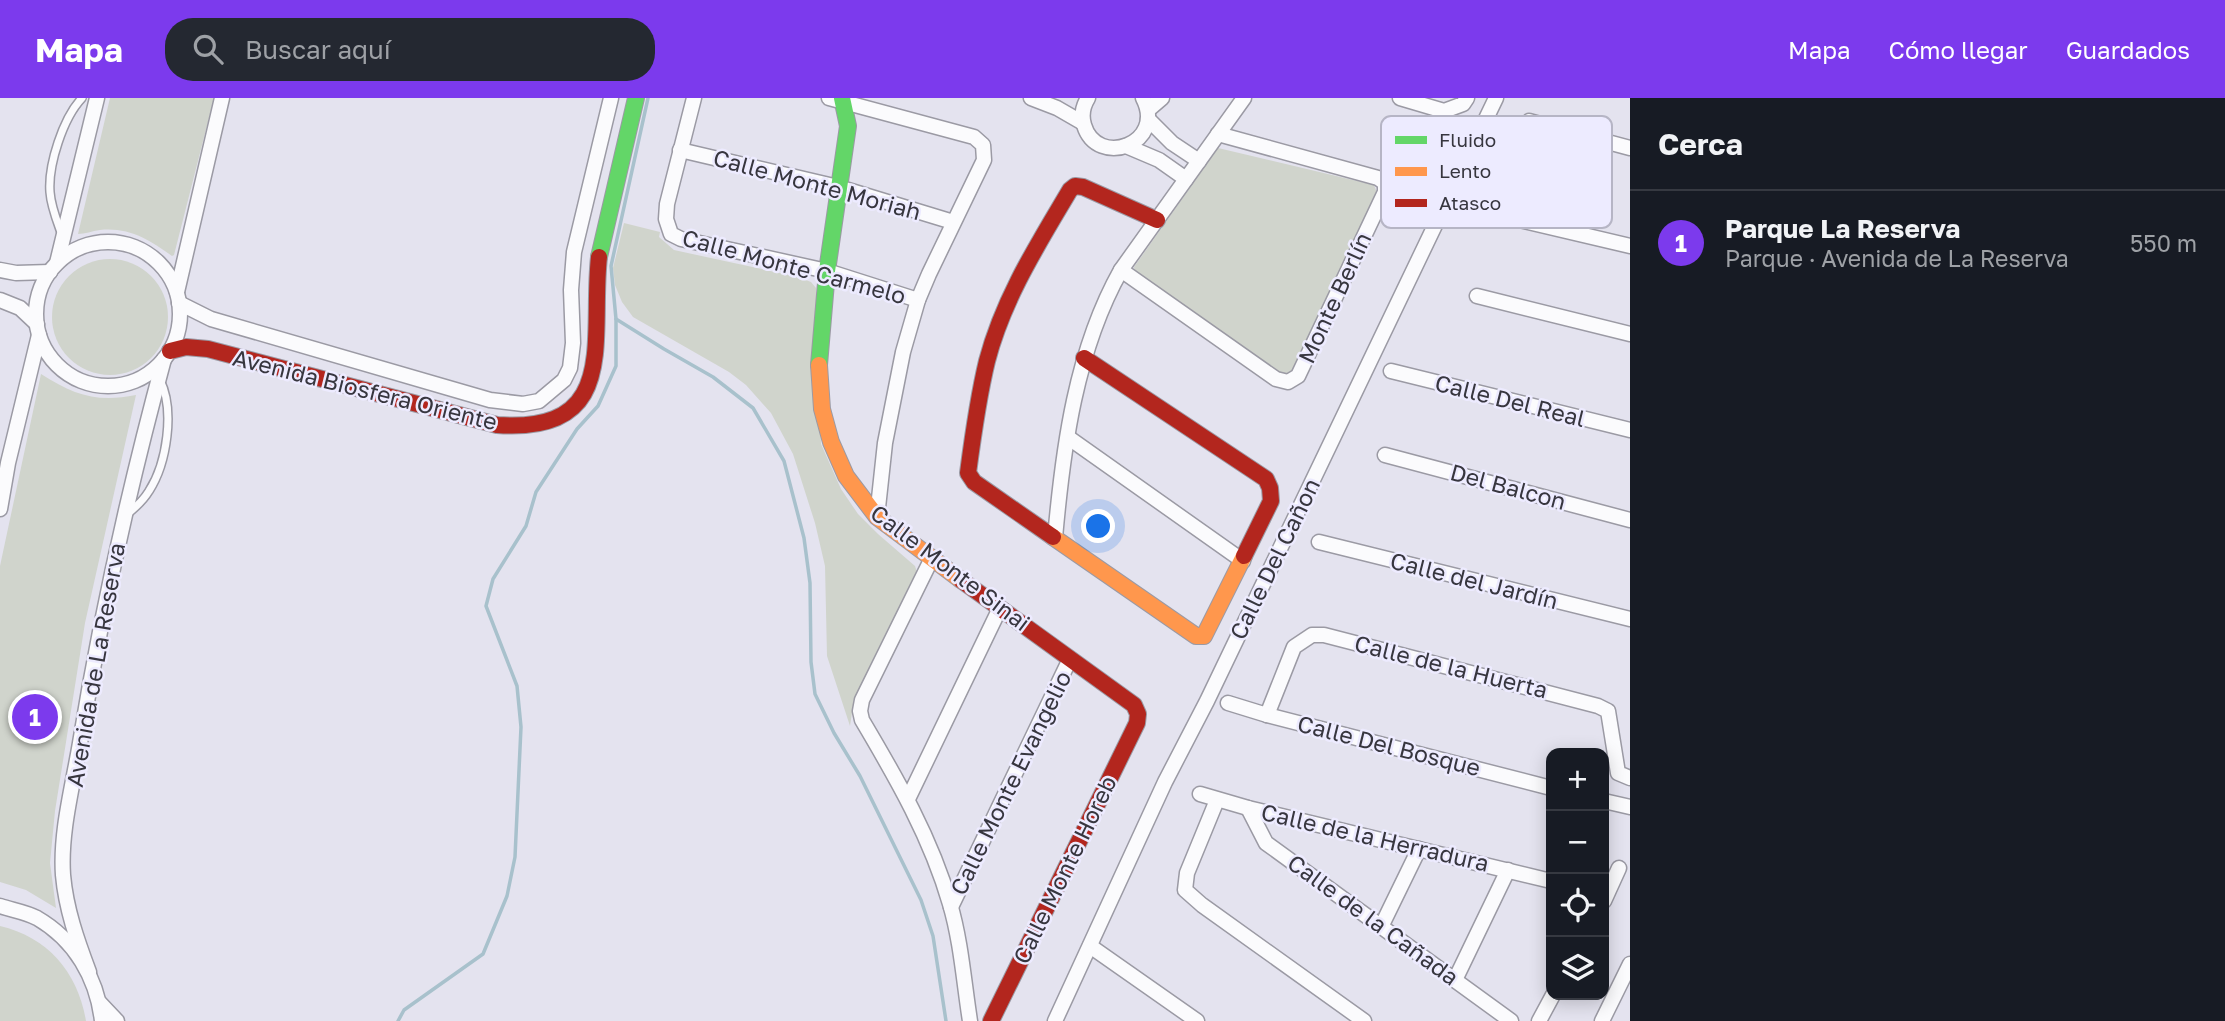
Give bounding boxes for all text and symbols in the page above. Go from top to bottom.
search box [165,18,655,81]
text: Mapa [35,30,123,69]
icon: search [189,30,227,68]
text: Buscar aquí [245,34,391,65]
text: Mapa [1788,35,1851,64]
text: Cómo llegar [1889,35,2028,64]
text: Guardados [2066,35,2190,64]
legend [1381,116,1612,228]
text: Cerca [1658,126,1743,162]
text: Fluido [1439,128,1496,151]
street label: Calle Monte Moriah [710,143,924,225]
text: Lento [1439,159,1491,182]
text: Atasco [1439,191,1501,214]
text: Parque La Reserva [1725,213,1960,244]
street label: Calle Monte Carmelo [679,223,909,309]
street label: Monte Berlín [1292,228,1377,367]
text: 1 [1675,229,1687,257]
text: 550 m [2130,229,2197,257]
text: Parque · Avenida de La Reserva [1725,244,2069,272]
street label: Avenida Biosfera Oriente [230,343,500,435]
street label: Calle Del Real [1432,368,1588,432]
street label: Del Balcon [1447,457,1569,515]
street label: Calle Del Cañon [1223,474,1325,644]
street label: Calle Monte Sinai [865,498,1036,636]
your location [1081,509,1115,543]
street label: Avenida de La Reserva [60,541,130,789]
street label: Calle del Jardín [1388,546,1561,614]
street label: Calle de la Huerta [1352,629,1551,704]
street label: Calle Monte Evangelio [944,666,1077,899]
pin: 1 [12,691,58,743]
street label: Calle Del Bosque [1295,709,1484,781]
map controls [1546,748,1609,1000]
button: + [1546,748,1609,811]
street label: Calle Monte Horeb [1006,771,1122,968]
street label: Calle de la Herradura [1259,797,1492,877]
button: − [1546,811,1609,874]
street label: Calle de la Cañada [1283,848,1465,991]
button: locate [1546,874,1609,937]
button: layers [1546,937,1609,1000]

